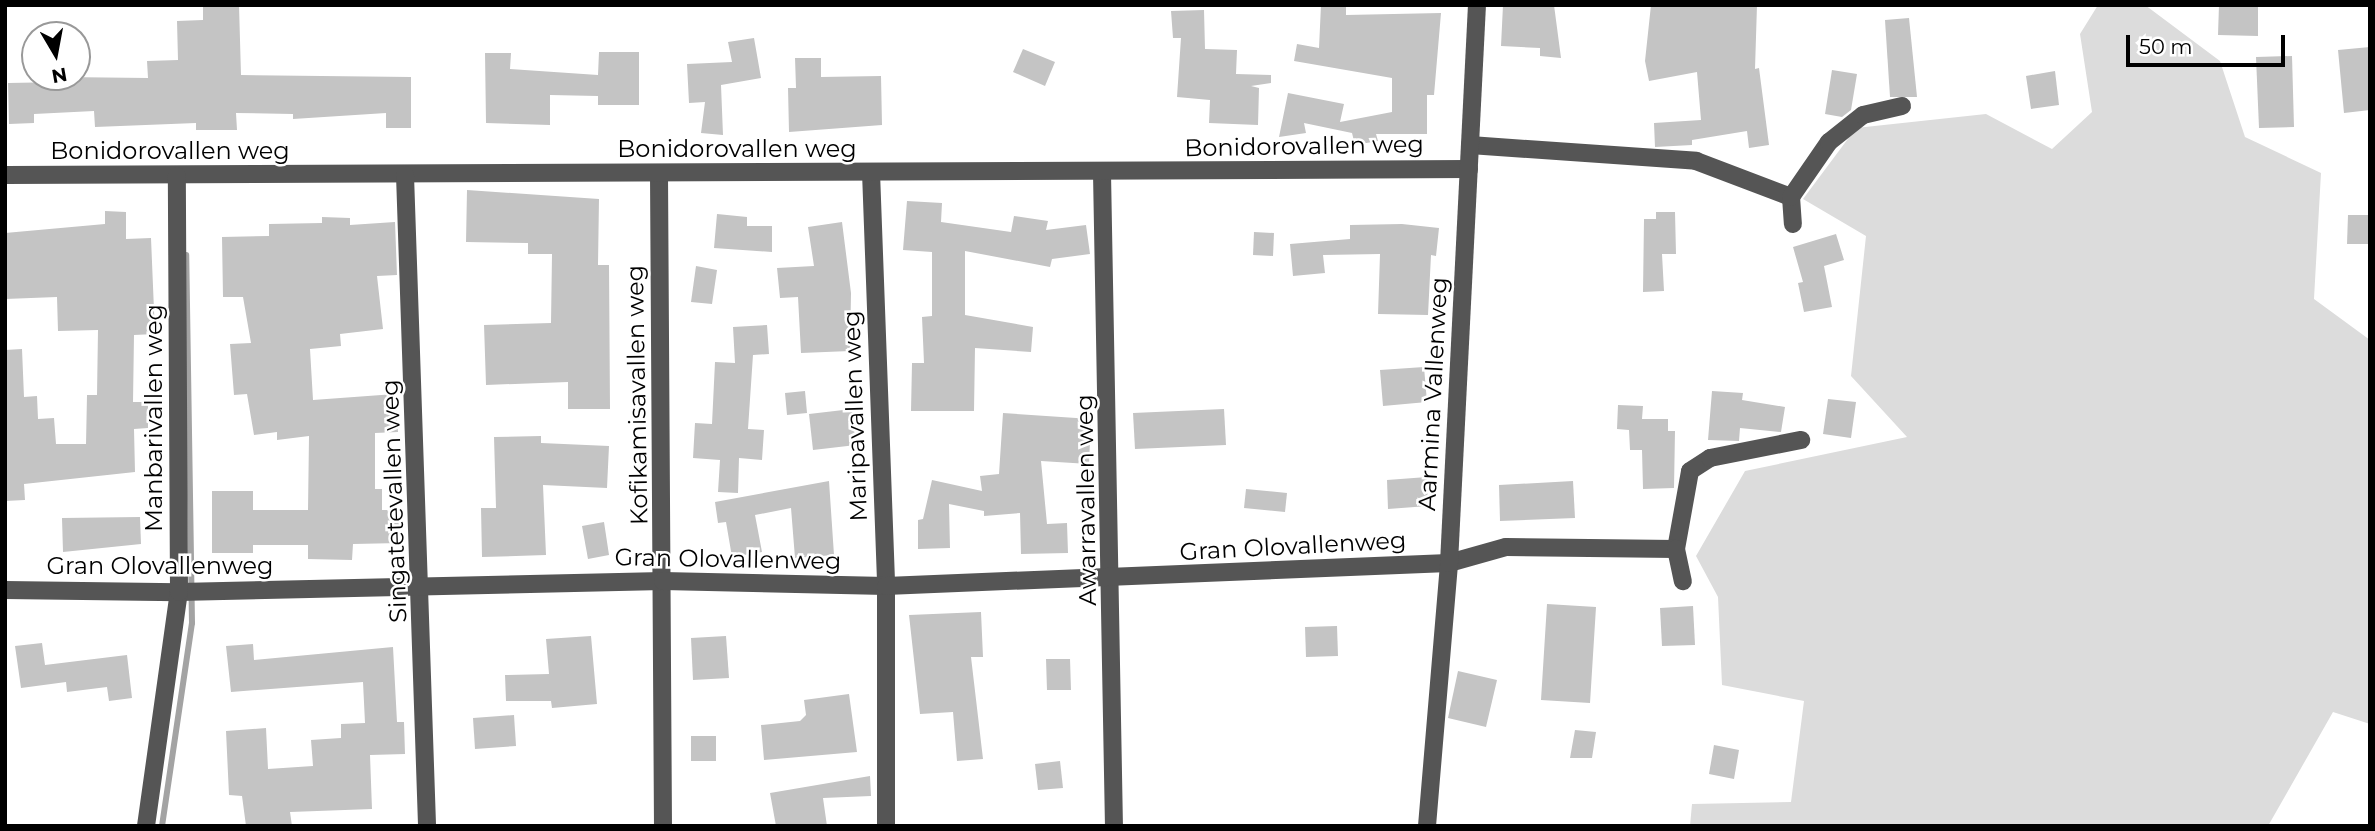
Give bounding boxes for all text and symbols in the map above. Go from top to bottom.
north arrow [21,21,91,91]
scale bar [2130,21,2289,65]
text: 50 m [2139,34,2193,59]
text: N [50,63,69,88]
street label: Bonidorovallen weg [1184,130,1424,162]
street label: Bonidorovallen weg [617,135,857,163]
street label: Bonidorovallen weg [50,137,290,165]
street label: Kofikamisavallen weg [620,265,654,525]
street label: Aarmina Vallenweg [1412,276,1454,512]
street label: Manbarivallen weg [140,304,168,532]
street label: Maripavallen weg [837,310,873,522]
street label: Singatetevallen weg [375,379,413,623]
street label: Awarravallen weg [1070,394,1102,606]
street label: Gran Olovallenweg [1179,526,1407,566]
street label: Gran Olovallenweg [614,543,842,575]
street label: Gran Olovallenweg [47,552,273,580]

